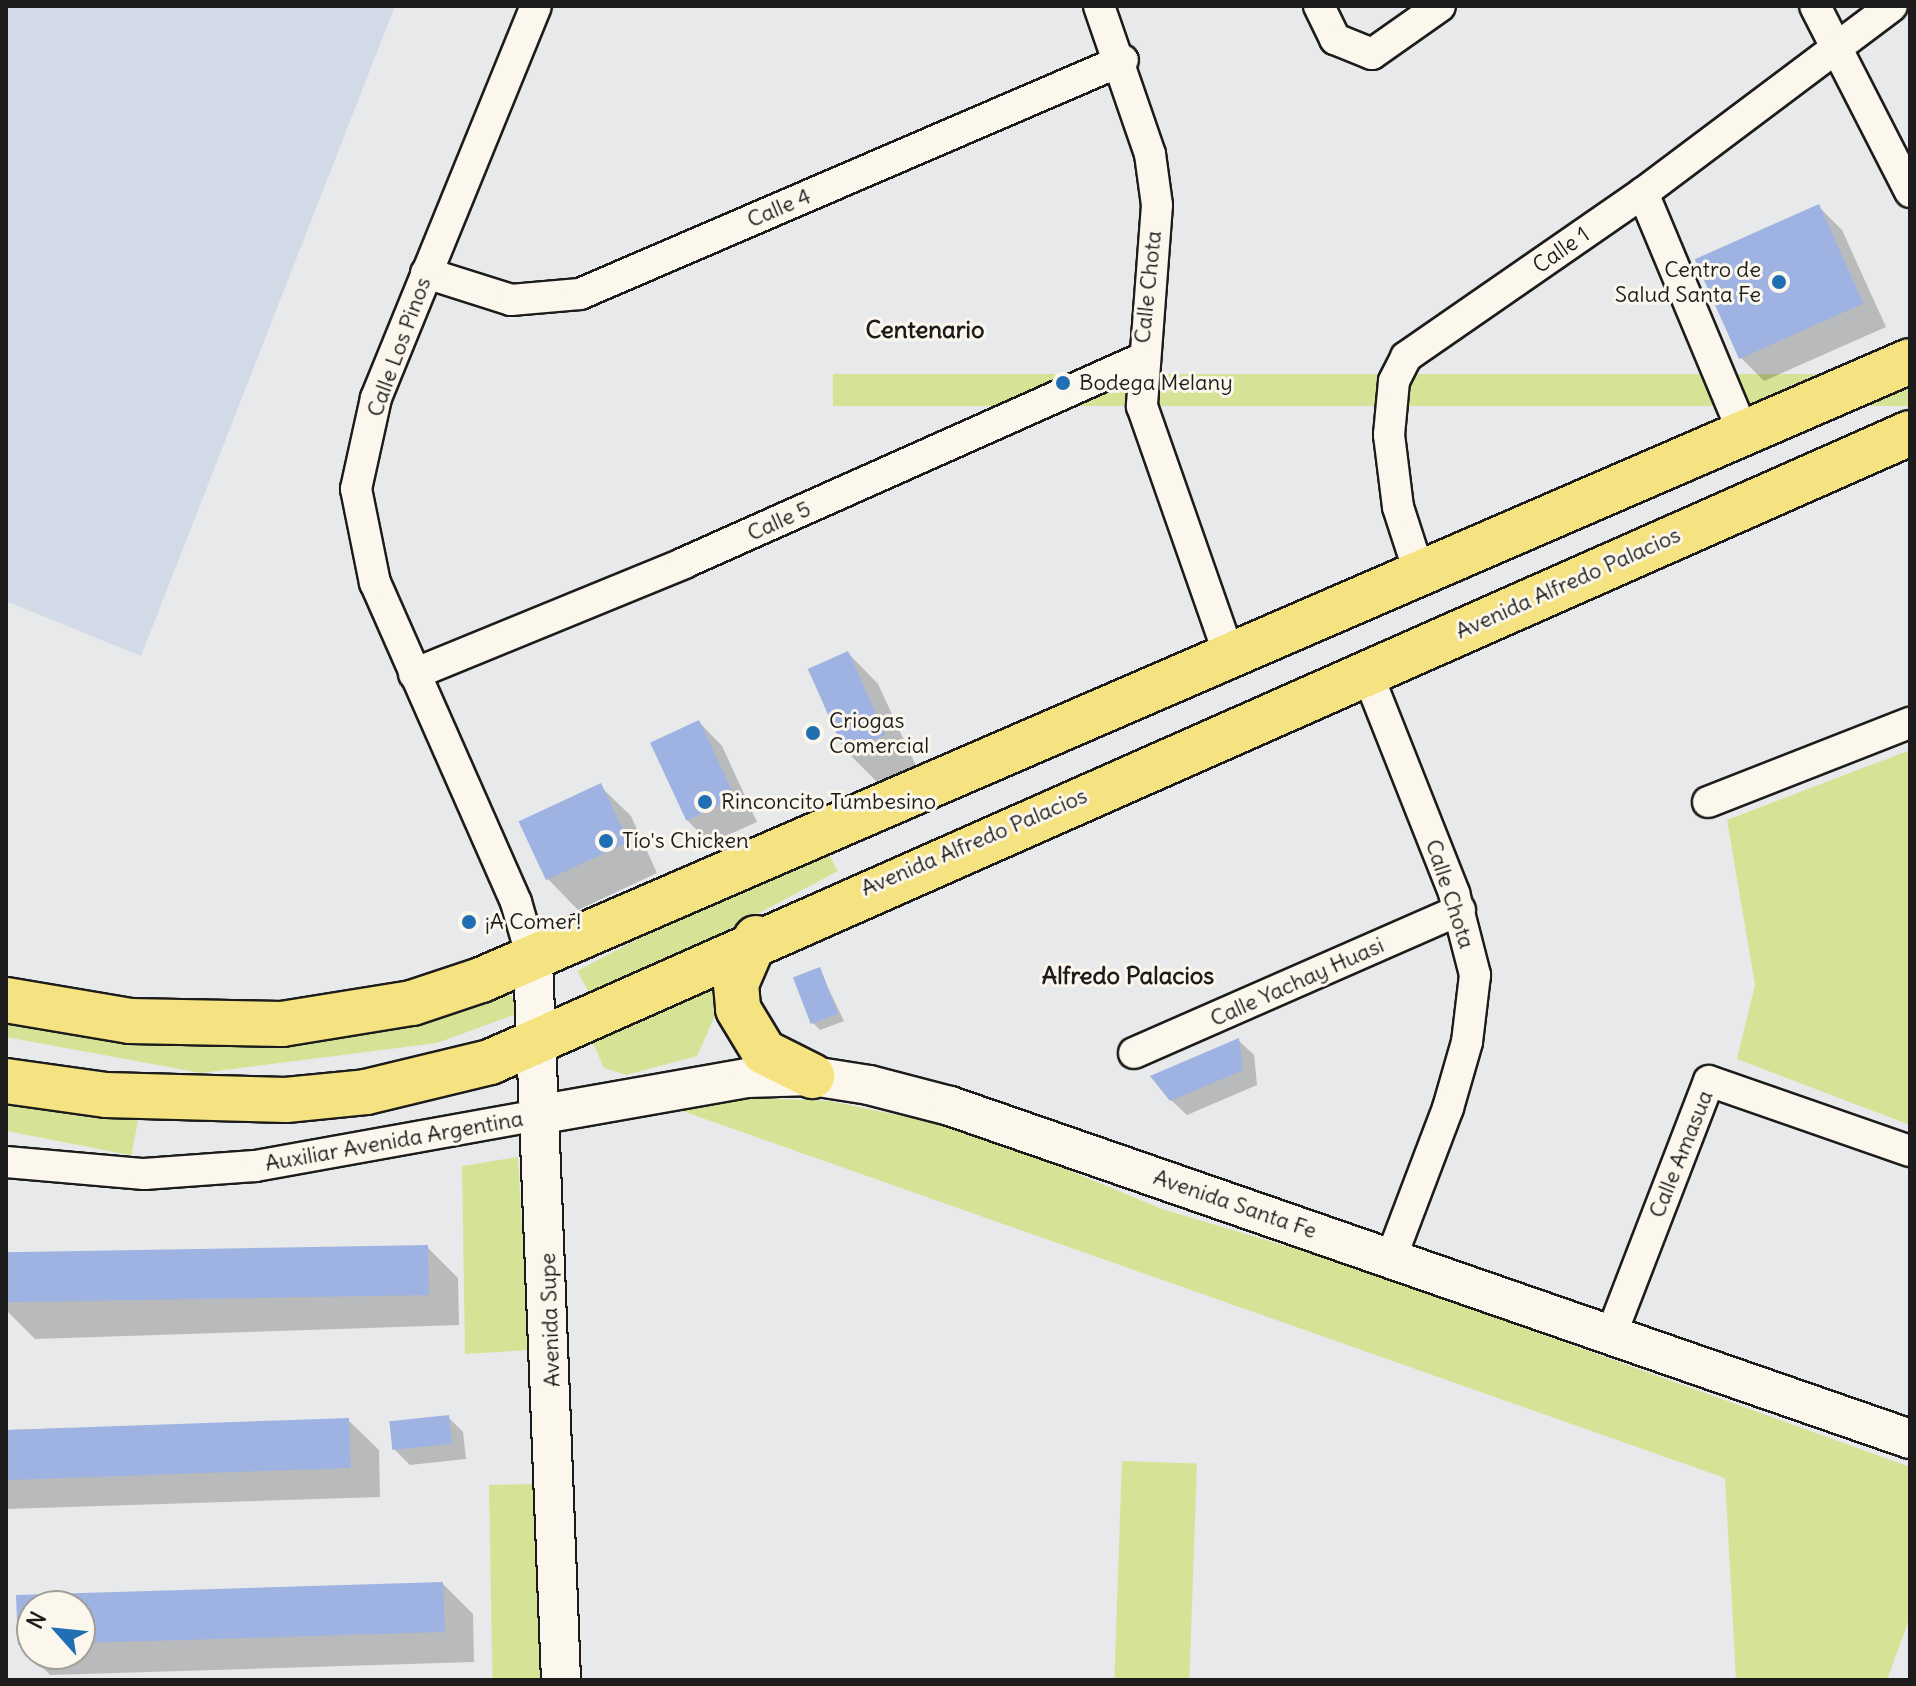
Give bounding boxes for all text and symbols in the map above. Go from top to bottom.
street label: Calle 4 [743,183,815,233]
street label: Calle 1 [1528,221,1594,279]
street label: Calle Chota [1129,229,1167,345]
place label: Centro de Salud Santa Fe [1615,256,1761,308]
marker: Centro de Salud Santa Fe [1768,271,1790,293]
street label: Calle Los Pinos [362,274,436,420]
district label: Centenario [866,316,984,344]
place label: Bodega Melany [1079,370,1233,396]
marker: Bodega Melany [1054,374,1072,392]
street label: Calle 5 [743,495,815,547]
street label: Avenida Alfredo Palacios [1452,522,1684,644]
place label: Criogas Comercial [829,707,929,758]
marker: Criogas Comercial [804,724,822,742]
street label: Avenida Alfredo Palacios [857,782,1091,902]
place label: Rinconcito Tumbesino [721,789,936,815]
marker: Rinconcito Tumbesino [696,793,714,811]
place label: Tío's Chicken [622,828,749,854]
marker: Tío's Chicken [597,832,615,850]
street label: Calle Chota [1420,836,1480,952]
place label: ¡A Comer! [485,909,581,935]
marker: ¡A Comer! [460,913,478,931]
street label: Calle Yachay Huasi [1206,932,1388,1032]
district label: Alfredo Palacios [1042,962,1214,990]
street label: Calle Amasua [1643,1086,1719,1222]
street label: Auxiliar Avenida Argentina [263,1105,525,1177]
street label: Avenida Santa Fe [1150,1164,1320,1244]
street label: Avenida Supe [534,1252,566,1388]
north arrow [16,1590,96,1670]
text: N [20,1607,52,1633]

